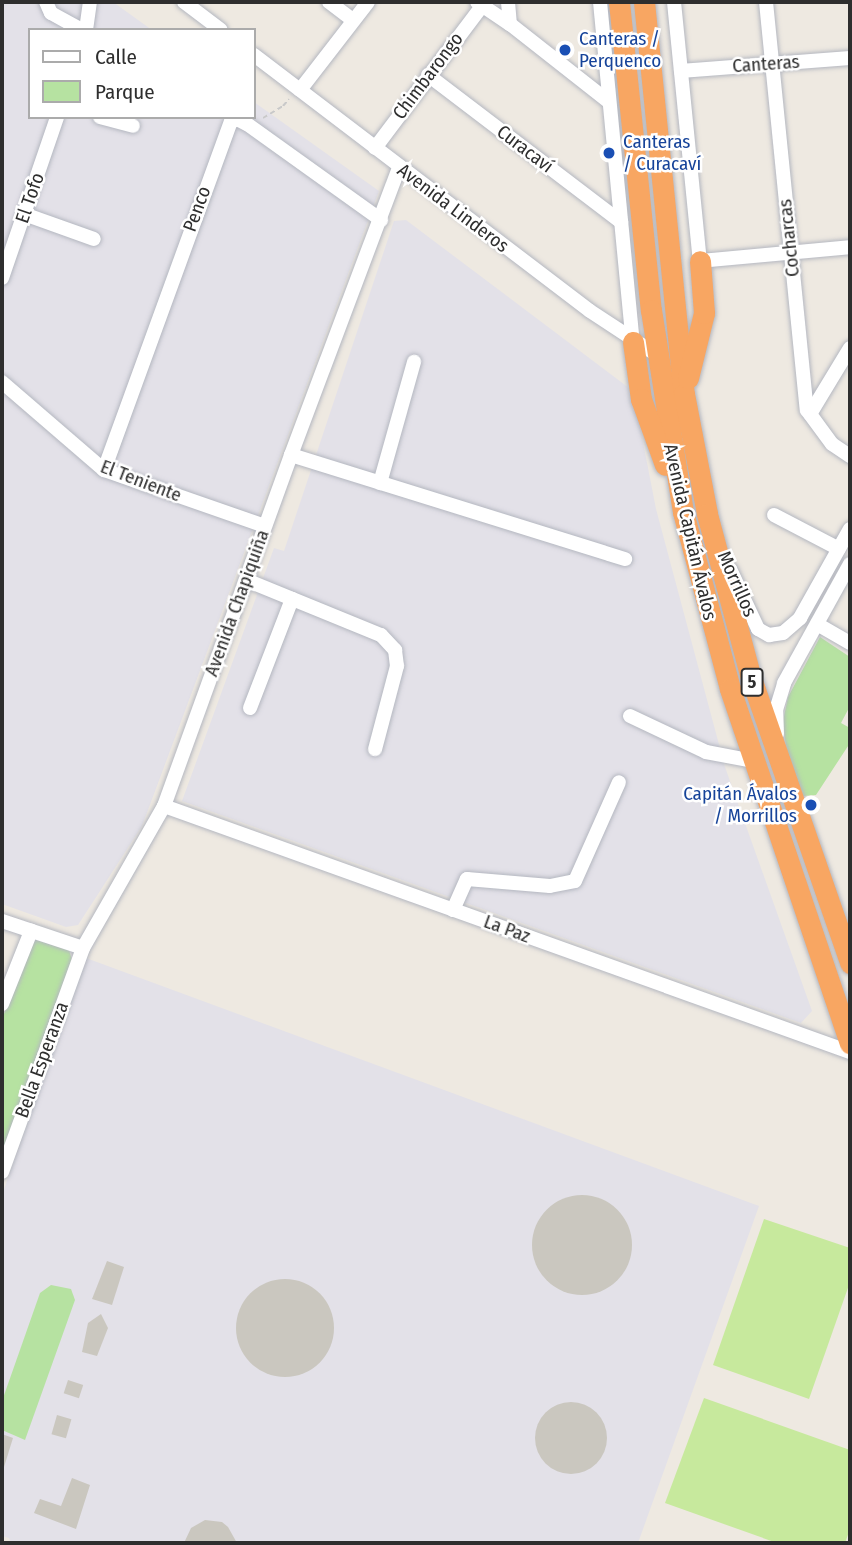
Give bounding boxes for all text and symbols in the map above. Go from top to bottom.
legend [28,28,256,119]
street label: Chimbarongo [388,28,468,124]
place label: Canteras / Perquenco [579,28,661,72]
marker: Canteras / Perquenco [557,42,573,58]
text: Calle [95,44,137,70]
street label: Canteras [732,50,800,78]
text: Parque [95,79,155,105]
street label: Curacaví [492,120,558,178]
place label: Canteras / Curacaví [623,131,701,175]
marker: Canteras / Curacaví [601,145,617,161]
street label: Avenida Linderos [393,159,513,257]
street label: El Tofo [11,170,49,226]
street label: Penco [178,183,216,235]
street label: Cocharcas [774,198,804,278]
street label: Avenida Capitán Ávalos [659,442,721,622]
street label: El Teniente [97,455,185,507]
street label: Avenida Chapiquiña [200,527,274,679]
street label: Morrillos [712,548,762,620]
road number: 5 [740,668,764,696]
place label: Capitán Ávalos / Morrillos [683,783,797,827]
marker: Capitán Ávalos / Morrillos [803,797,819,813]
street label: La Paz [481,910,533,948]
street label: Bella Esperanza [10,999,74,1121]

